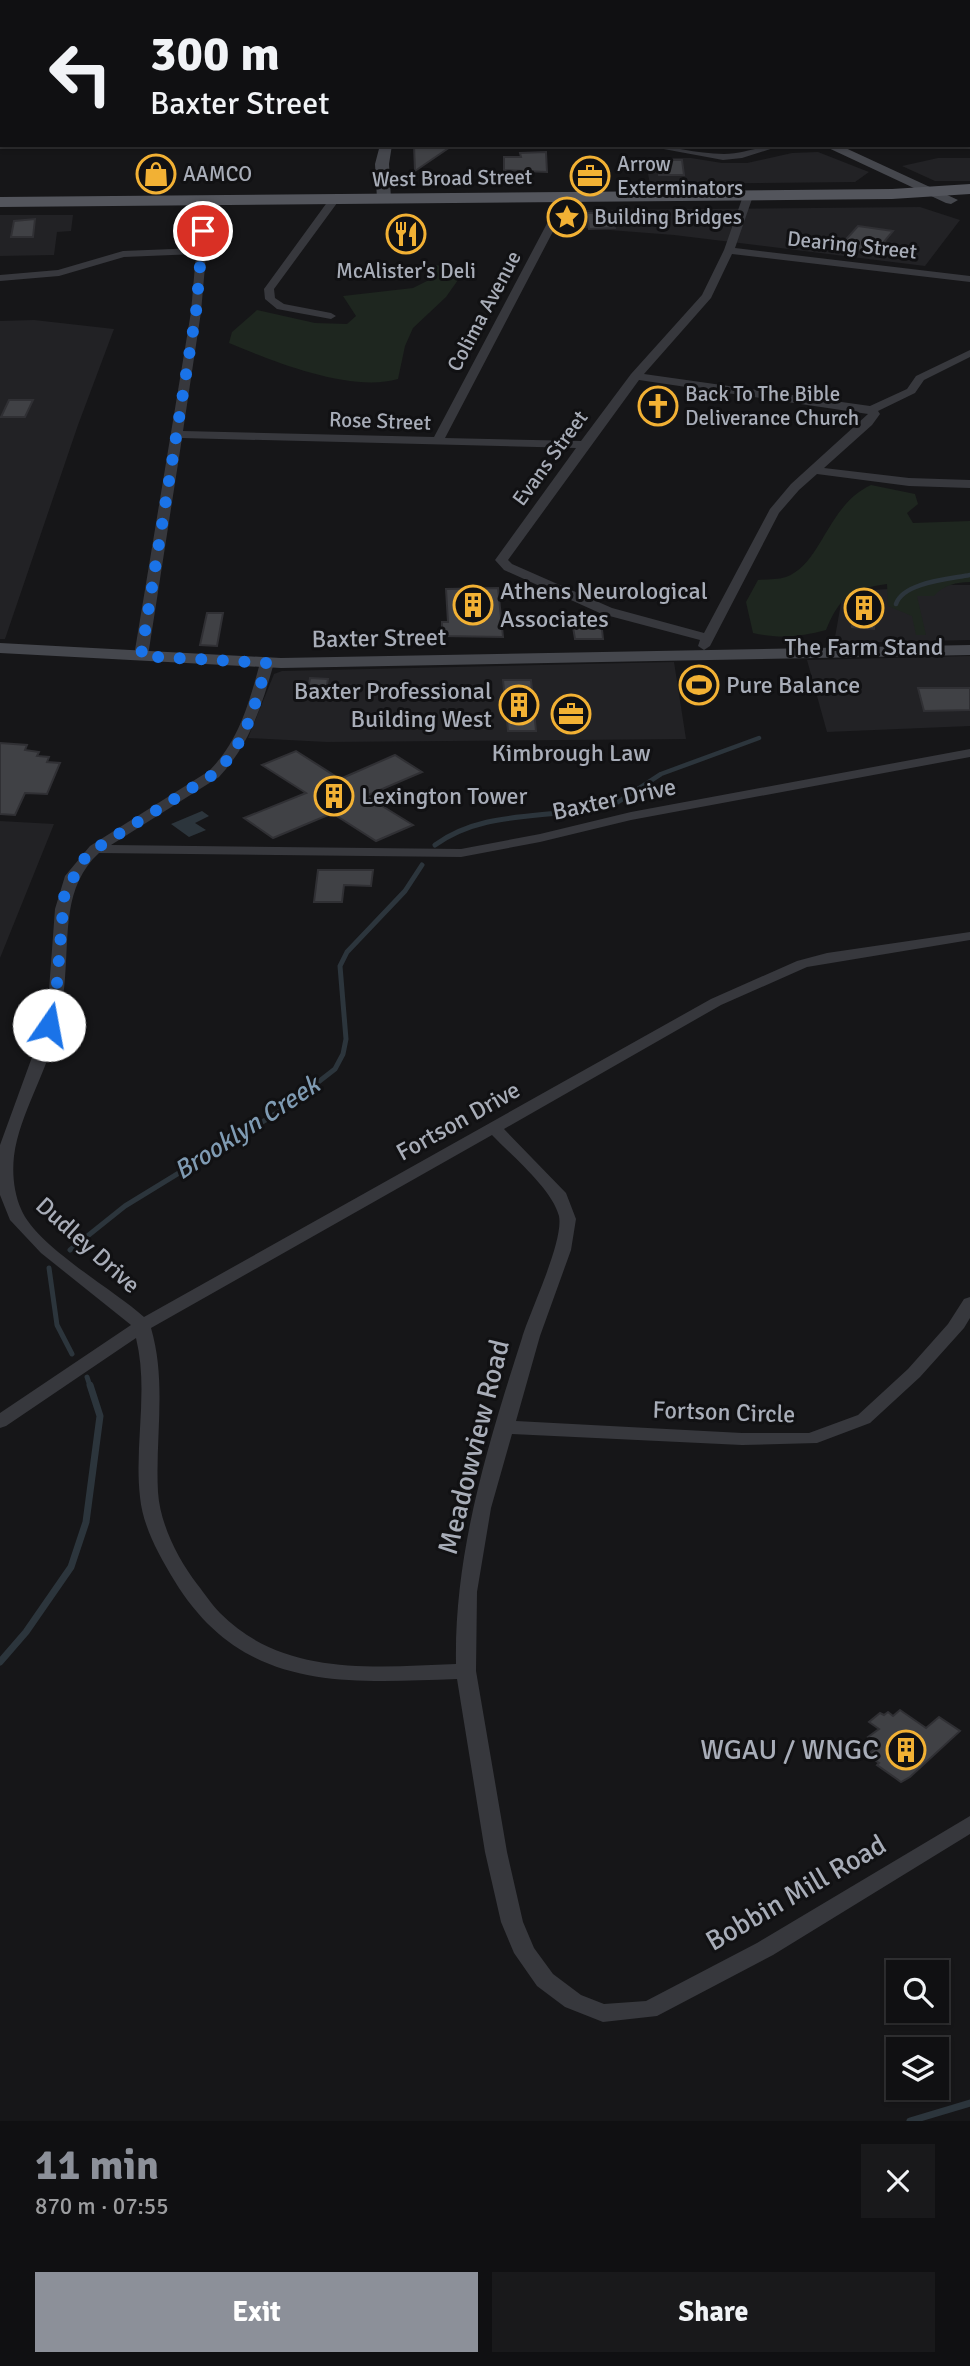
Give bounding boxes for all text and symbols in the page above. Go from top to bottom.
text: 300 m [150,24,280,84]
icon: left [35,28,126,119]
text: Baxter Street [150,84,330,123]
place label: Arrow Exterminators [617,151,743,201]
shop icon: AAMCO [135,153,177,195]
office icon: Arrow Exterminators [569,155,611,197]
place label: AAMCO [183,161,252,187]
street label: West Broad Street [372,164,532,192]
place icon: Building Bridges [546,196,588,238]
pin [173,201,233,261]
place label: Building Bridges [594,204,742,230]
icon: arrive [184,212,222,250]
restaurant icon: McAlister's Deli [385,213,427,255]
street label: Dearing Street [786,225,918,265]
street label: Colima Avenue [441,246,527,376]
place label: McAlister's Deli [336,258,476,284]
place label: Back To The Bible Deliverance Church [685,381,859,431]
church icon: Back To The Bible Deliverance Church [637,385,679,427]
street label: Evans Street [507,405,593,511]
street label: Rose Street [328,406,432,436]
place label: Athens Neurological Associates [500,576,708,634]
building icon: Athens Neurological Associates [452,584,494,626]
building icon: The Farm Stand [843,587,885,629]
street label: Baxter Street [311,622,447,654]
place label: The Farm Stand [784,632,944,662]
sports icon: Pure Balance [678,664,720,706]
place label: Pure Balance [726,670,860,700]
place label: Baxter Professional Building West [294,676,492,734]
building icon: Baxter Professional Building West [498,684,540,726]
office icon: Kimbrough Law [550,693,592,735]
place label: Kimbrough Law [491,738,651,768]
street label: Baxter Drive [549,771,679,827]
building icon: Lexington Tower [313,775,355,817]
place label: Lexington Tower [361,781,527,811]
position arrow [12,988,86,1062]
water label: Brooklyn Creek [168,1068,328,1187]
street label: Fortson Drive [391,1075,525,1167]
street label: Dudley Drive [30,1190,146,1300]
street label: Meadowview Road [431,1336,517,1558]
street label: Fortson Circle [652,1395,796,1429]
building icon: WGAU / WNGC [885,1729,927,1771]
place label: WGAU / WNGC [700,1733,879,1767]
street label: Bobbin Mill Road [700,1828,892,1958]
map controls [886,1960,949,2100]
button: search [886,1960,949,2023]
button: layers [886,2037,949,2100]
text: 11 min [35,2140,159,2191]
button: close [861,2144,935,2218]
text: 870 m · 07:55 [35,2192,169,2221]
button: Exit [35,2272,478,2352]
button: Share [492,2272,935,2352]

